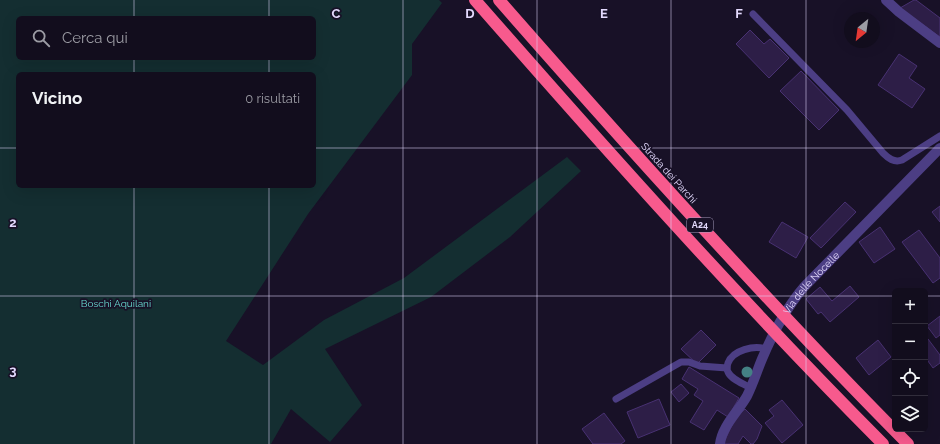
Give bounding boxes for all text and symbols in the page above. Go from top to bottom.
text: C [332,6,341,21]
text: D [465,6,475,21]
text: E [600,6,608,21]
text: F [735,6,743,21]
north arrow [844,12,880,48]
search box [16,16,316,60]
icon: search [30,27,52,49]
text: Cerca qui [62,29,128,47]
text: Vicino [32,88,82,108]
text: 0 risultati [245,91,300,106]
street label: Strada dei Parchi [639,140,699,206]
text: 2 [9,215,17,230]
road number: A24 [687,218,713,232]
street label: Via delle Nocelle [781,249,841,316]
map controls [892,288,928,432]
button: + [892,288,928,324]
park label: Boschi Aquilani [81,298,151,309]
button: − [892,324,928,360]
button: locate [892,360,928,396]
text: 3 [9,363,17,378]
button: layers [892,396,928,432]

